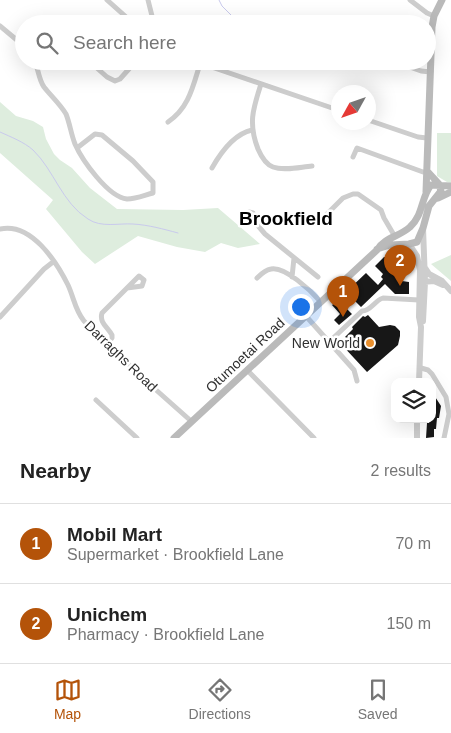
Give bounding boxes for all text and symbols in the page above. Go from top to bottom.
search box [15,15,436,70]
icon: search [33,29,61,57]
text: Search here [73,32,177,53]
north arrow [331,85,376,130]
district label: Brookfield [239,208,333,229]
pin: 2 [384,245,416,286]
pin: 1 [327,276,359,317]
your location [288,294,314,320]
street label: Otumoetai Road [202,314,288,396]
street label: Darraghs Road [81,317,161,395]
place label: New World [292,335,360,351]
marker: New World [364,337,376,349]
map controls [391,378,436,423]
button: layers [391,378,436,423]
text: Nearby [20,459,91,482]
text: 2 results [371,462,431,479]
text: Mobil Mart [67,524,162,545]
text: 1 [32,535,40,552]
text: 70 m [395,535,431,552]
text: Supermarket · Brookfield Lane [67,546,284,563]
text: Unichem [67,604,147,625]
text: 2 [32,615,40,632]
text: 150 m [387,615,431,632]
text: Pharmacy · Brookfield Lane [67,626,264,643]
tab: Map [54,676,82,722]
tab: Directions [189,676,251,722]
tab: Saved [358,676,397,722]

